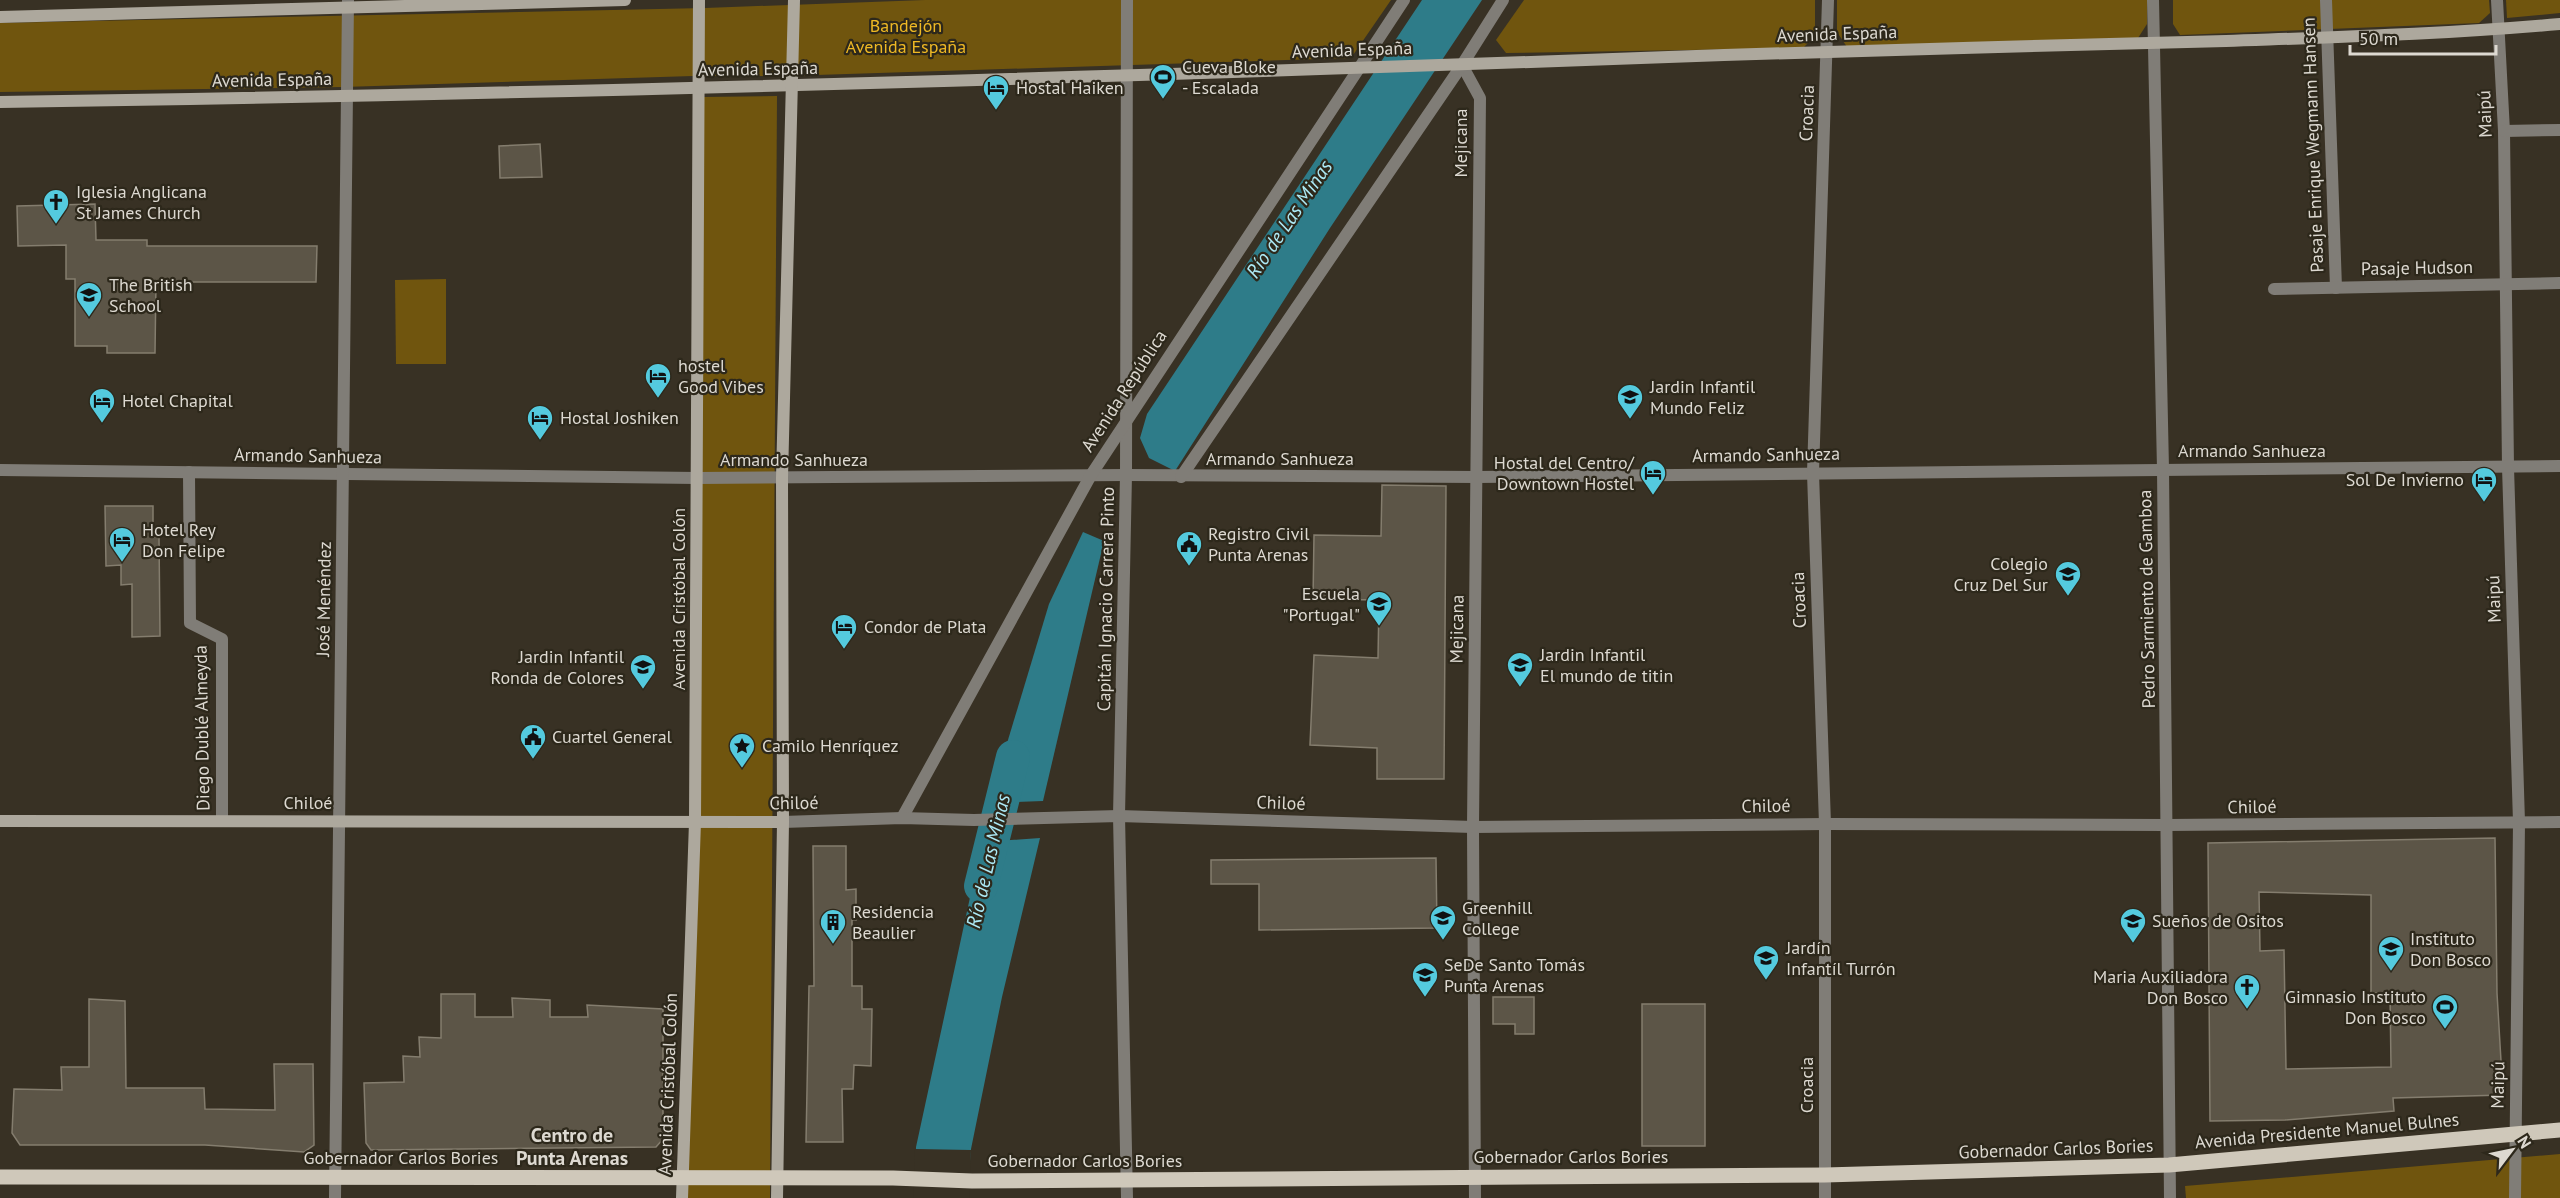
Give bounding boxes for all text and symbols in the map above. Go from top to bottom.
park label: Bandejón Avenida España [846,14,966,58]
street label: Pasaje Enrique Wegmann Hansen [2297,17,2328,273]
scale bar [2350,18,2496,56]
street label: Avenida España [1776,20,1897,47]
text: 50 m [2359,27,2398,50]
street label: Avenida España [1291,36,1412,63]
place label: Cueva Bloke - Escalada [1182,55,1276,99]
street label: Avenida España [698,56,818,81]
sports icon: Cueva Bloke - Escalada [1148,62,1178,100]
street label: Avenida España [212,67,332,92]
hotel icon: Hostal Haiken [981,73,1011,111]
place label: Hostal Haiken [1016,76,1124,99]
street label: Croacia [1794,84,1819,142]
street label: Maipú [2472,90,2497,138]
street label: Mejicana [1449,109,1472,177]
water label: Río de Las Minas [1240,155,1338,283]
place label: Iglesia Anglicana St James Church [76,180,207,224]
church icon: Iglesia Anglicana St James Church [41,187,71,225]
street label: Pasaje Hudson [2361,255,2473,280]
place label: The British School [109,273,193,317]
school or university icon: The British School [74,280,104,318]
street label: Avenida República [1076,325,1172,456]
place label: hostel Good Vibes [678,354,764,398]
hotel icon: hostel Good Vibes [643,361,673,399]
place label: Jardin Infantil Mundo Feliz [1649,375,1756,419]
school or university icon: Jardin Infantil Mundo Feliz [1615,382,1645,420]
hotel icon: Hotel Chapital [87,386,117,424]
place label: Hotel Chapital [122,389,233,412]
hotel icon: Hostal Joshiken [525,403,555,441]
place label: Hostal Joshiken [560,406,679,429]
street label: Armando Sanhueza [2178,439,2326,462]
street label: Armando Sanhueza [1692,442,1840,467]
street label: Armando Sanhueza [234,443,382,468]
street label: Armando Sanhueza [1206,447,1354,470]
street label: Armando Sanhueza [720,448,868,471]
place label: Hostal del Centro/ Downtown Hostel [1494,451,1636,495]
hotel icon: Hostal del Centro/ Downtown Hostel [1638,458,1668,496]
hotel icon: Sol De Invierno [2469,465,2499,503]
place label: Sol De Invierno [2346,468,2464,491]
street label: Capitán Ignacio Carrera Pinto [1092,486,1119,711]
street label: Pedro Sarmiento de Gamboa [2133,489,2160,709]
street label: Avenida Cristóbal Colón [667,508,690,690]
place label: Hotel Rey Don Felipe [142,518,225,562]
place label: Registro Civil Punta Arenas [1208,522,1310,566]
hotel icon: Hotel Rey Don Felipe [107,525,137,563]
public building icon: Registro Civil Punta Arenas [1174,529,1204,567]
street label: José Menéndez [311,541,336,658]
place label: Colegio Cruz Del Sur [1954,552,2048,596]
school or university icon: Colegio Cruz Del Sur [2053,559,2083,597]
street label: Croacia [1786,571,1811,629]
street label: Maipú [2481,575,2506,623]
place label: Escuela "Portugal" [1283,582,1360,626]
school or university icon: Escuela "Portugal" [1364,589,1394,627]
street label: Mejicana [1444,594,1469,664]
hotel icon: Condor de Plata [829,612,859,650]
place label: Condor de Plata [864,615,986,638]
place label: Jardin Infantil El mundo de titin [1539,643,1673,687]
street label: Diego Dublé Almeyda [189,645,214,811]
place label: Jardin Infantil Ronda de Colores [491,645,625,689]
school or university icon: Jardin Infantil El mundo de titin [1505,650,1535,688]
school or university icon: Jardin Infantil Ronda de Colores [628,652,658,690]
public building icon: Cuartel General [518,722,548,760]
place label: Cuartel General [552,725,673,748]
place icon: Camilo Henríquez [727,731,757,769]
place label: Camilo Henríquez [762,734,898,757]
street label: Chiloé [1256,790,1306,815]
street label: Chiloé [284,791,333,814]
street label: Chiloé [769,791,819,814]
water label: Río de Las Minas [960,791,1016,931]
street label: Chiloé [1741,794,1791,817]
street label: Chiloé [2227,795,2277,818]
place label: Greenhill College [1462,896,1533,940]
place label: Residencia Beaulier [852,900,934,944]
school or university icon: Greenhill College [1428,903,1458,941]
school or university icon: Sueños de Ositos [2118,906,2148,944]
building icon: Residencia Beaulier [818,907,848,945]
place label: Sueños de Ositos [2152,909,2284,932]
place label: Instituto Don Bosco [2410,927,2491,971]
school or university icon: Instituto Don Bosco [2376,934,2406,972]
place label: Jardín Infantíl Turrón [1785,936,1896,980]
school or university icon: Jardín Infantíl Turrón [1751,943,1781,981]
place label: SeDe Santo Tomás Punta Arenas [1444,953,1585,997]
school or university icon: SeDe Santo Tomás Punta Arenas [1410,960,1440,998]
place label: Maria Auxiliadora Don Bosco [2093,965,2228,1009]
church icon: Maria Auxiliadora Don Bosco [2232,972,2262,1010]
place label: Gimnasio Instituto Don Bosco [2285,985,2426,1029]
street label: Avenida Cristóbal Colón [653,992,682,1176]
sports icon: Gimnasio Instituto Don Bosco [2430,992,2460,1030]
street label: Croacia [1795,1057,1818,1113]
street label: Maipú [2486,1061,2509,1109]
street label: Avenida Presidente Manuel Bulnes [2194,1107,2460,1154]
north arrow [2482,1120,2542,1180]
district label: Centro de Punta Arenas [516,1122,628,1171]
text: N [2513,1132,2536,1152]
street label: Gobernador Carlos Bories [1958,1134,2154,1163]
street label: Gobernador Carlos Bories [1474,1145,1668,1168]
street label: Gobernador Carlos Bories [304,1146,498,1169]
street label: Gobernador Carlos Bories [988,1149,1182,1172]

